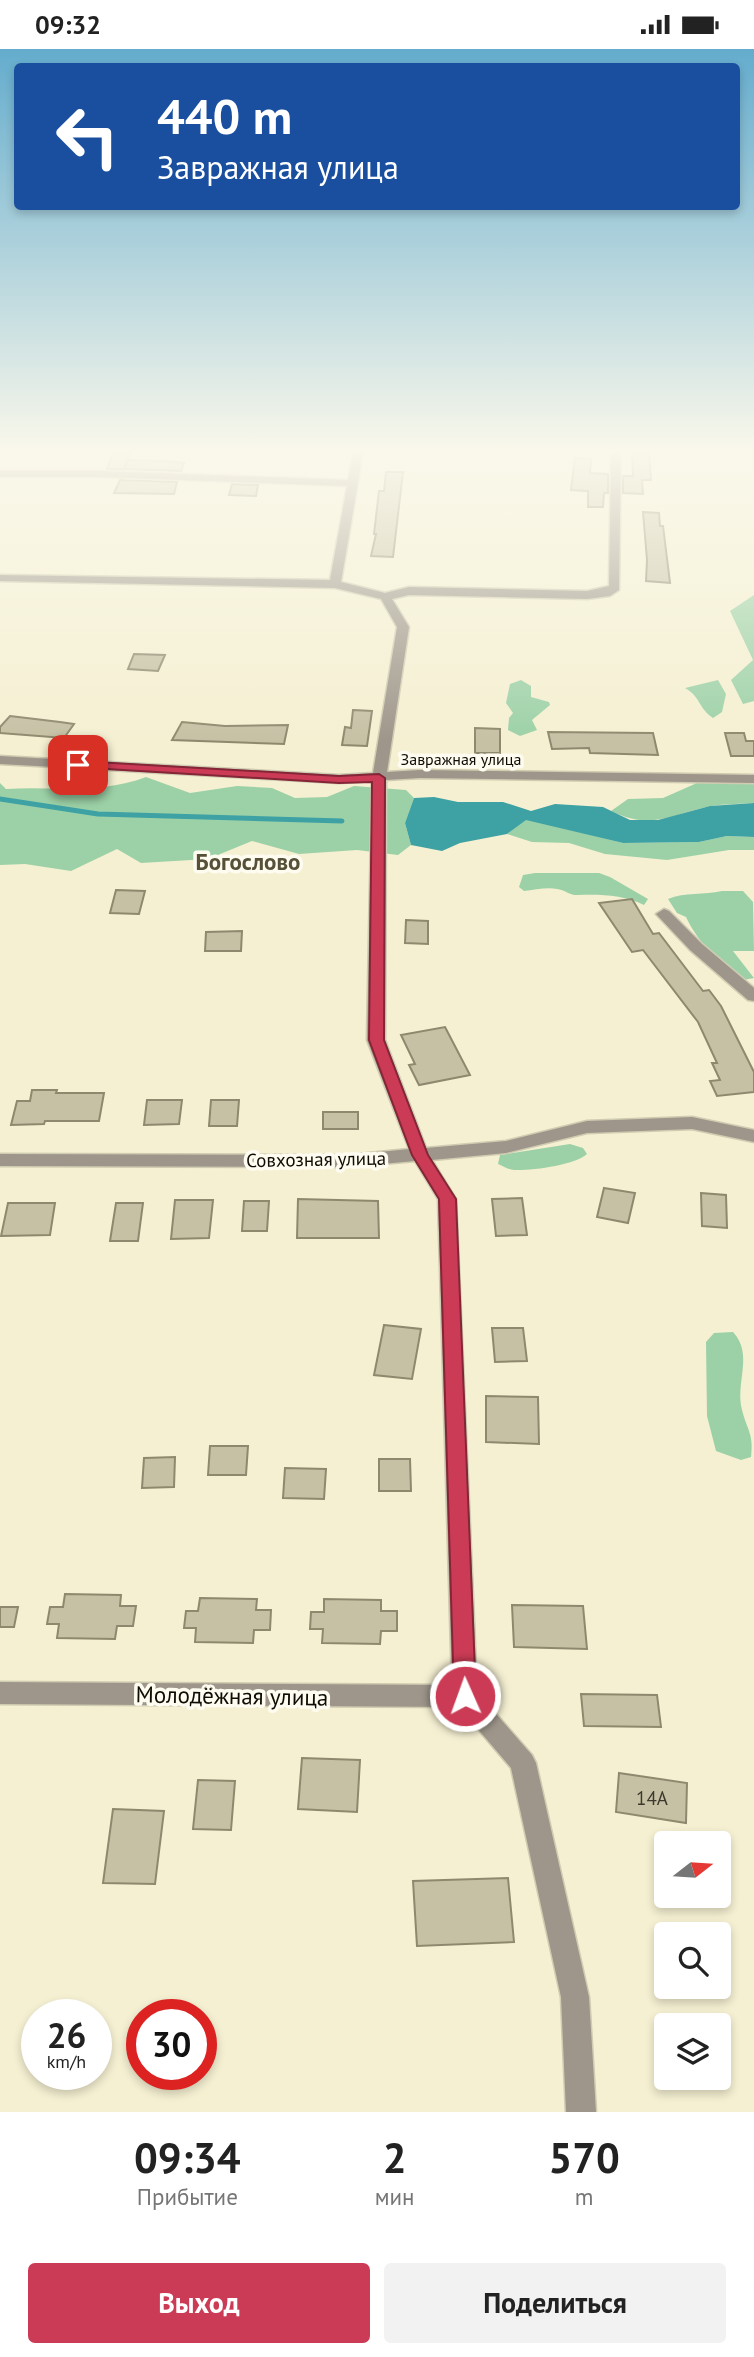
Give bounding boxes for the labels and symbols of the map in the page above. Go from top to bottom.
pin [48,735,108,795]
street label: Завражная улица [401,749,521,769]
district label: Богослово [196,847,300,876]
street label: Совхозная улица [246,1146,386,1172]
position arrow [428,1659,502,1733]
street label: Молодёжная улица [135,1679,329,1712]
house number: 14А [636,1786,668,1810]
north arrow [654,1831,732,1907]
speed limit sign: 30 [126,1999,217,2090]

